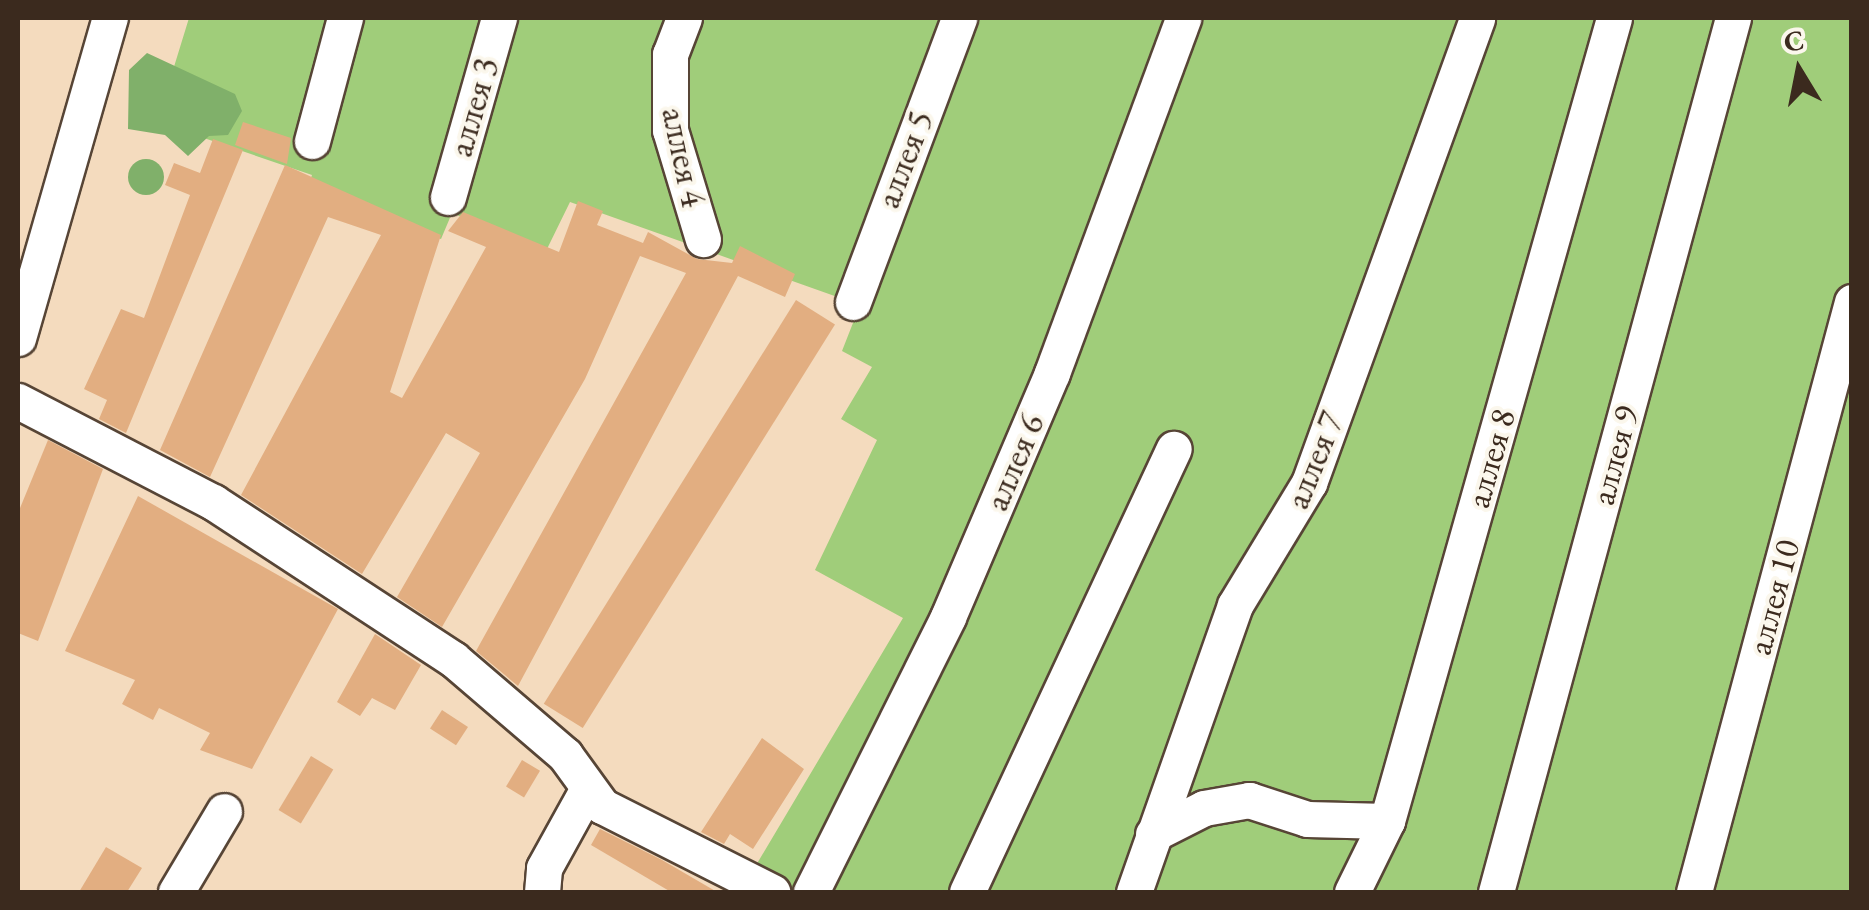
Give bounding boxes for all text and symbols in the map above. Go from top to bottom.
north arrow [1749,20,1849,120]
text: С [1781,21,1807,60]
street label: аллея 3 [439,53,507,161]
street label: аллея 4 [653,103,715,211]
street label: аллея 5 [866,104,942,214]
street label: аллея 9 [1581,401,1647,509]
street label: аллея 8 [1456,404,1524,512]
street label: аллея 7 [1276,405,1352,515]
street label: аллея 6 [975,407,1053,517]
street label: аллея 10 [1738,535,1808,659]

